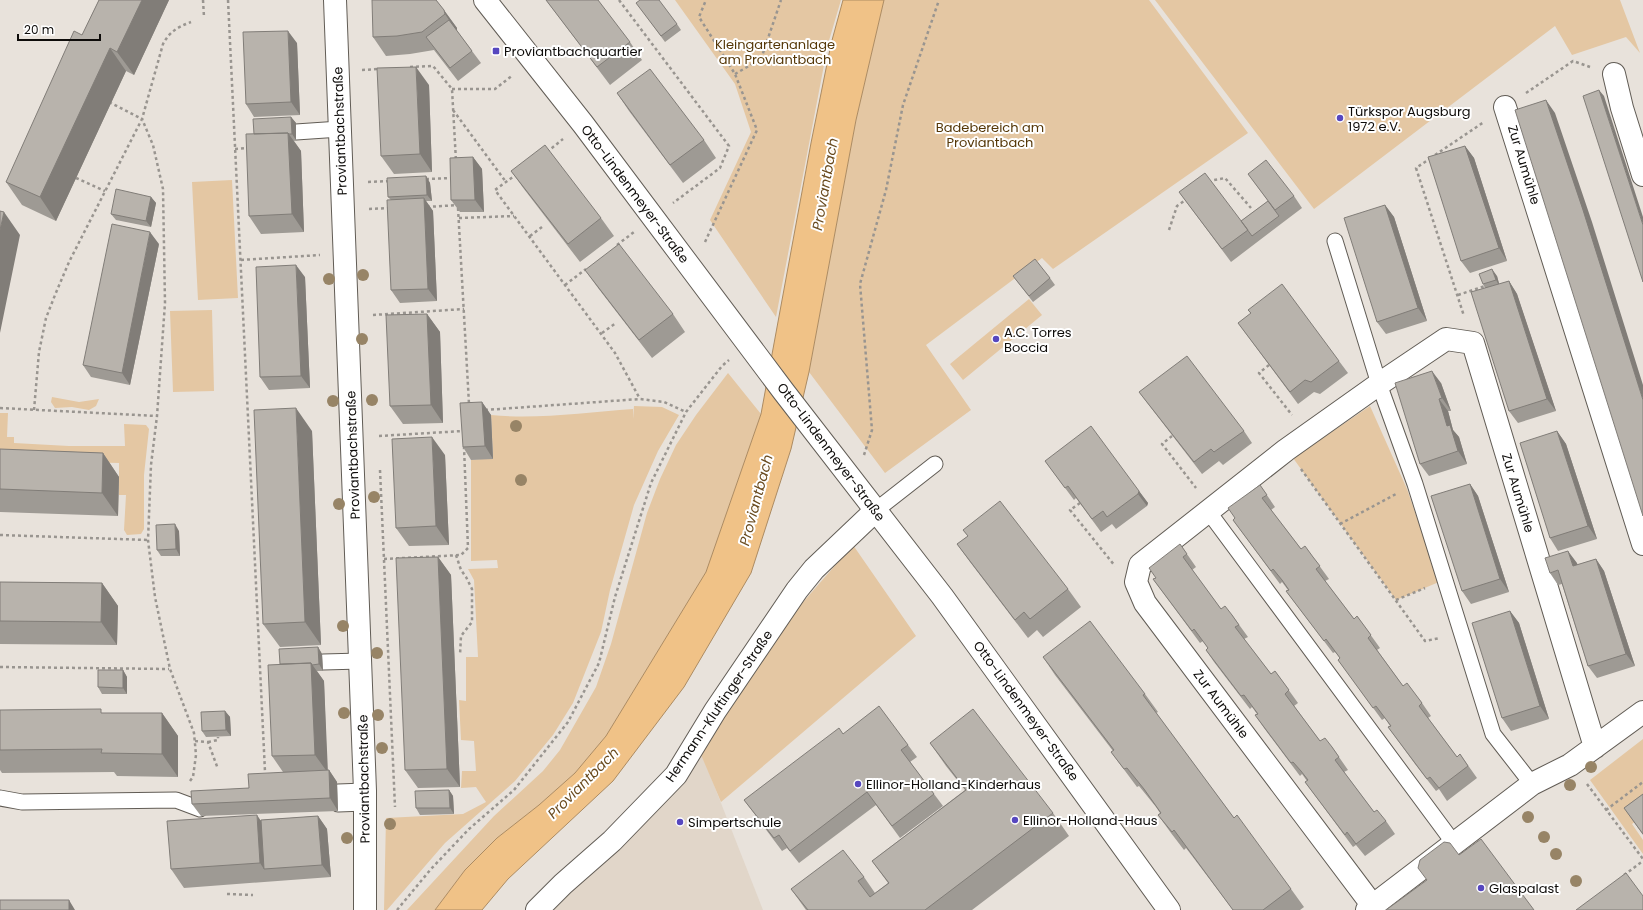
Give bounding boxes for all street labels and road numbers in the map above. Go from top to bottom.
street label: Proviantbachstraße [328,66,352,196]
street label: Otto-Lindenmeyer-Straße [576,121,694,267]
street label: Zur Aumühle [1503,123,1545,207]
street label: Otto-Lindenmeyer-Straße [772,379,890,525]
street label: Proviantbachstraße [341,390,365,520]
street label: Zur Aumühle [1497,451,1539,535]
street label: Hermann-Kluftinger-Straße [661,626,777,786]
street label: Otto-Lindenmeyer-Straße [969,637,1083,785]
street label: Zur Aumühle [1189,666,1253,742]
street label: Proviantbachstraße [353,714,375,844]

